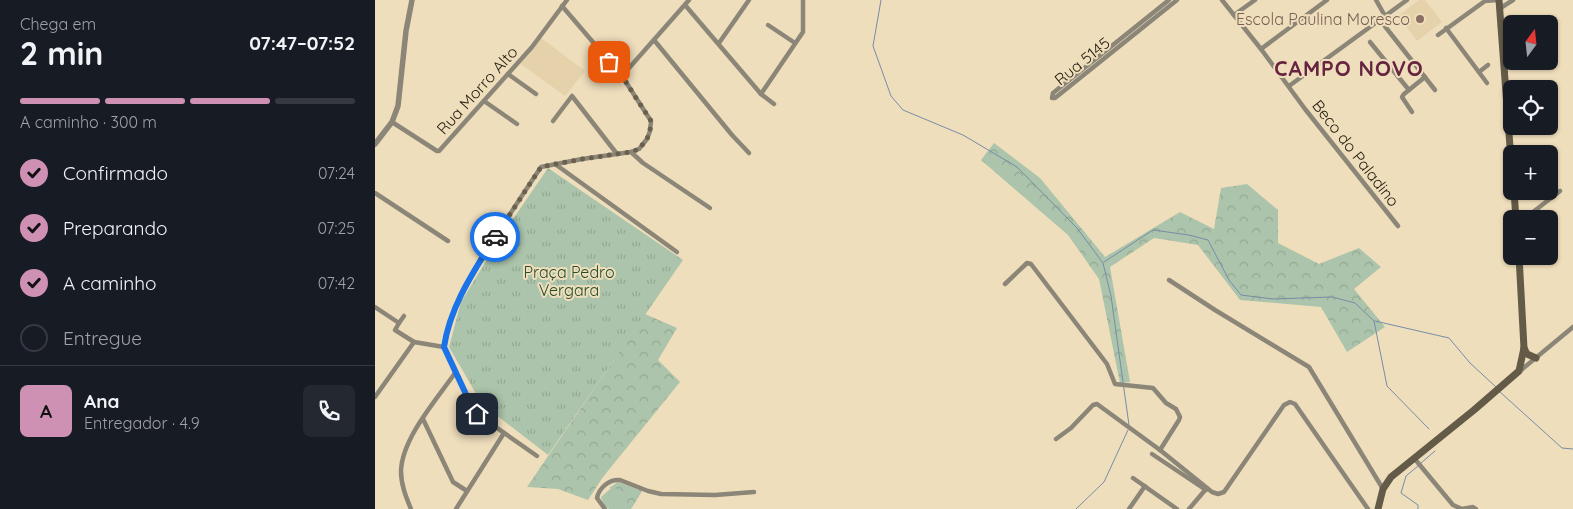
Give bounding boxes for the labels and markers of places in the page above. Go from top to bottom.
place label: Escola Paulina Moresco [1236,9,1410,29]
marker: Escola Paulina Moresco [1414,13,1426,25]
pin [588,41,630,83]
pin [456,393,498,435]

